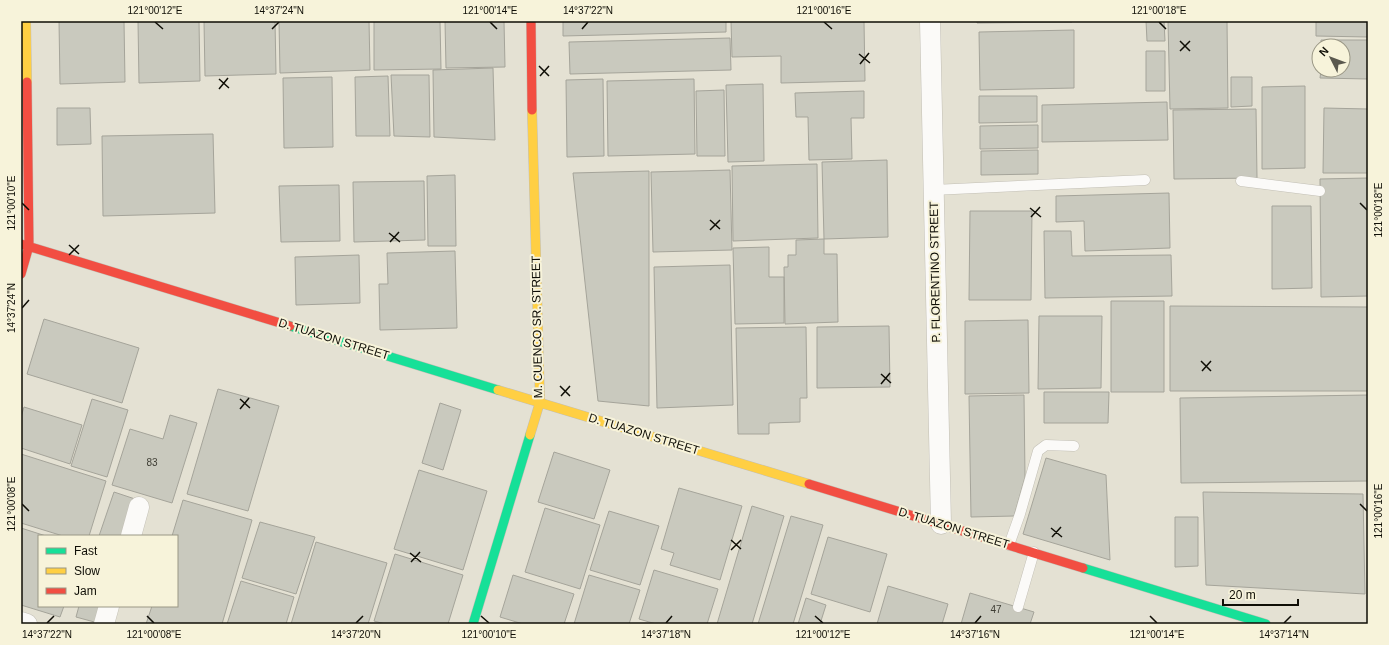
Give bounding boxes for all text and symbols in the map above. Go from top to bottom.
text: 121°00'12"E [127,5,183,16]
text: 14°37'24"N [254,5,304,16]
text: 121°00'14"E [462,5,518,16]
text: 14°37'22"N [563,5,613,16]
text: 121°00'16"E [796,5,852,16]
text: 121°00'18"E [1131,5,1187,16]
north arrow [1311,38,1351,78]
text: N [1316,44,1331,58]
text: 121°00'10"E [6,175,17,231]
text: 121°00'18"E [1373,182,1384,238]
street label: P. FLORENTINO STREET [927,201,943,343]
street label: M. CUENCO SR. STREET [529,255,545,398]
text: 14°37'24"N [6,283,17,333]
street label: D. TUAZON STREET [277,315,392,363]
street label: D. TUAZON STREET [587,410,702,458]
house number: 83 [146,457,158,468]
text: 121°00'08"E [6,476,17,532]
text: 121°00'16"E [1373,483,1384,539]
street label: D. TUAZON STREET [897,504,1012,552]
legend [38,535,178,607]
text: Fast [74,544,98,558]
text: Slow [74,564,100,578]
scale bar [1223,581,1298,607]
text: Jam [74,584,97,598]
text: 20 m [1229,588,1256,602]
house number: 47 [990,604,1002,615]
text: 14°37'22"N [22,629,72,640]
text: 121°00'08"E [126,629,182,640]
text: 14°37'20"N [331,629,381,640]
text: 121°00'10"E [461,629,517,640]
text: 14°37'18"N [641,629,691,640]
text: 121°00'12"E [795,629,851,640]
text: 14°37'16"N [950,629,1000,640]
text: 121°00'14"E [1129,629,1185,640]
text: 14°37'14"N [1259,629,1309,640]

